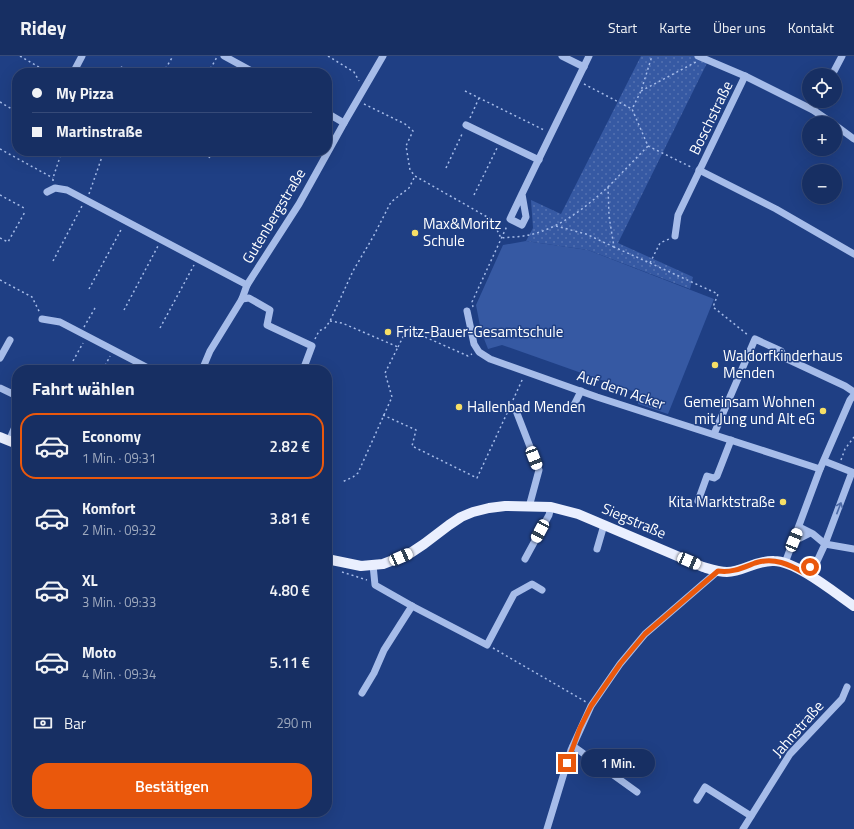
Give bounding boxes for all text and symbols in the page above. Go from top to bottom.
text: Ridey [20,13,66,42]
text: Start [608,17,637,38]
text: Karte [659,17,691,38]
text: Über uns [713,17,766,38]
text: Kontakt [788,17,834,38]
map controls [802,68,842,204]
button: locate [802,68,842,108]
street label: Boschstraße [683,77,738,159]
text: My Pizza [56,82,114,105]
button: + [802,116,842,156]
text: Martinstraße [56,120,142,143]
street label: Gutenbergstraße [236,164,311,268]
button: − [802,164,842,204]
place label: Max&Moritz Schule [423,212,501,252]
marker: Max&Moritz Schule [410,228,420,238]
place label: Fritz-Bauer-Gesamtschule [396,320,563,343]
marker: Fritz-Bauer-Gesamtschule [383,327,393,337]
place label: Waldorfkinderhaus Menden [723,344,843,384]
marker: Waldorfkinderhaus Menden [710,360,720,370]
street label: Auf dem Acker [574,364,668,415]
text: Fahrt wählen [32,375,135,402]
place label: Gemeinsam Wohnen mit Jung und Alt eG [684,390,815,430]
place label: Hallenbad Menden [467,395,586,418]
marker: Hallenbad Menden [454,402,464,412]
marker: Gemeinsam Wohnen mit Jung und Alt eG [818,406,828,416]
text: Economy [82,425,141,448]
icon: car [34,428,70,464]
text: 2.82 € [270,435,310,458]
car [524,445,544,471]
text: 1 Min. · 09:31 [82,448,156,468]
place label: Kita Marktstraße [668,490,775,513]
text: Komfort [82,497,136,520]
street label: Siegstraße [598,497,670,544]
marker: Kita Marktstraße [778,497,788,507]
icon: car [34,500,70,536]
one-way arrow [835,502,843,514]
text: 3.81 € [270,507,310,530]
car [529,518,551,544]
text: 2 Min. · 09:32 [82,520,156,540]
car [784,527,804,553]
car [388,547,414,567]
car [676,551,702,571]
route start [801,558,819,576]
text: XL [82,569,98,592]
icon: car [34,572,70,608]
text: 4.80 € [270,579,310,602]
text: 3 Min. · 09:33 [82,592,156,612]
text: Moto [82,641,116,664]
icon: car [34,644,70,680]
text: 5.11 € [270,651,310,674]
text: 4 Min. · 09:34 [82,664,156,684]
street label: Jahnstraße [766,695,829,762]
icon: cash [32,712,54,734]
text: Bar [64,712,86,735]
text: 290 m [276,713,312,733]
callout: 1 Min. [581,749,655,777]
text: 1 Min. [601,753,635,773]
route end [558,754,576,772]
button: Bestätigen [32,763,312,809]

